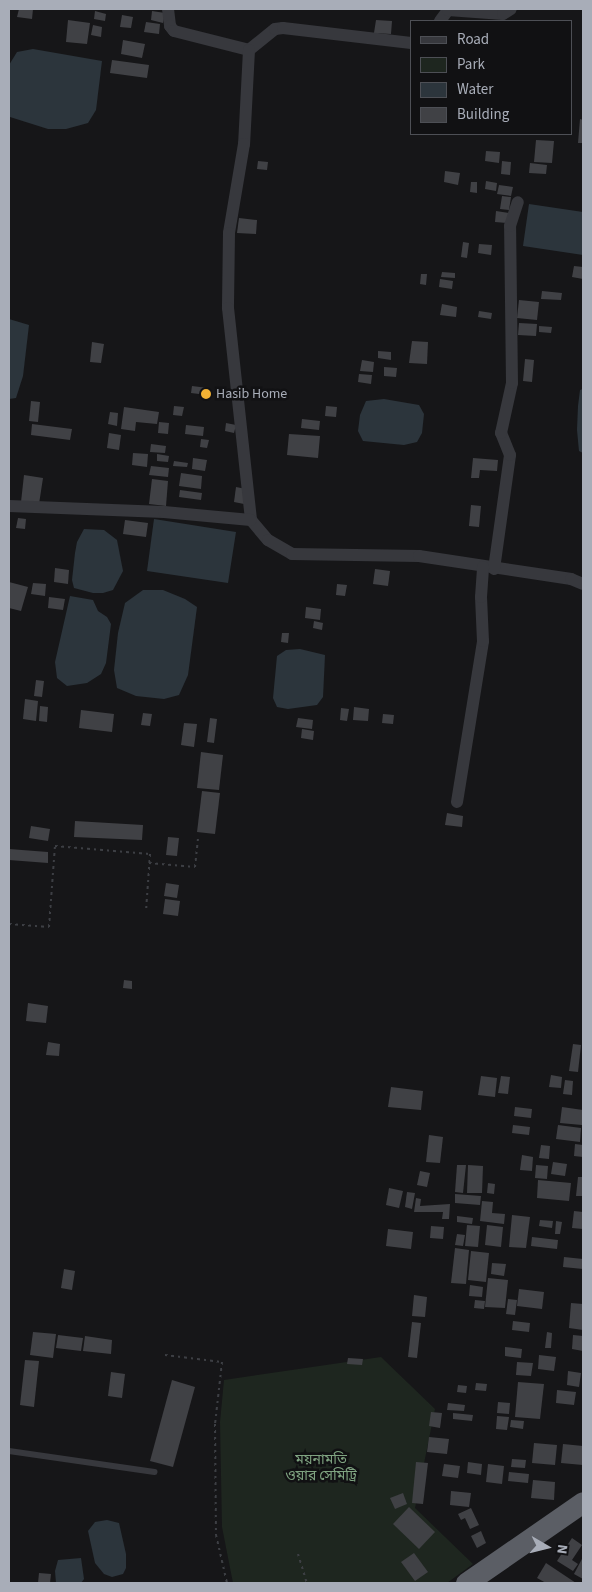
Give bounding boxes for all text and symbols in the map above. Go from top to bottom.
legend [410,20,572,135]
text: Road [457,29,489,50]
text: Park [457,54,485,75]
text: Water [457,79,493,100]
text: Building [457,104,509,125]
place label: Hasib Home [216,386,287,402]
marker: Hasib Home [200,388,212,400]
park label: ময়নামতি ওয়ার সেমিট্রি [285,1452,357,1484]
north arrow [522,1522,572,1572]
text: N [551,1543,572,1555]

